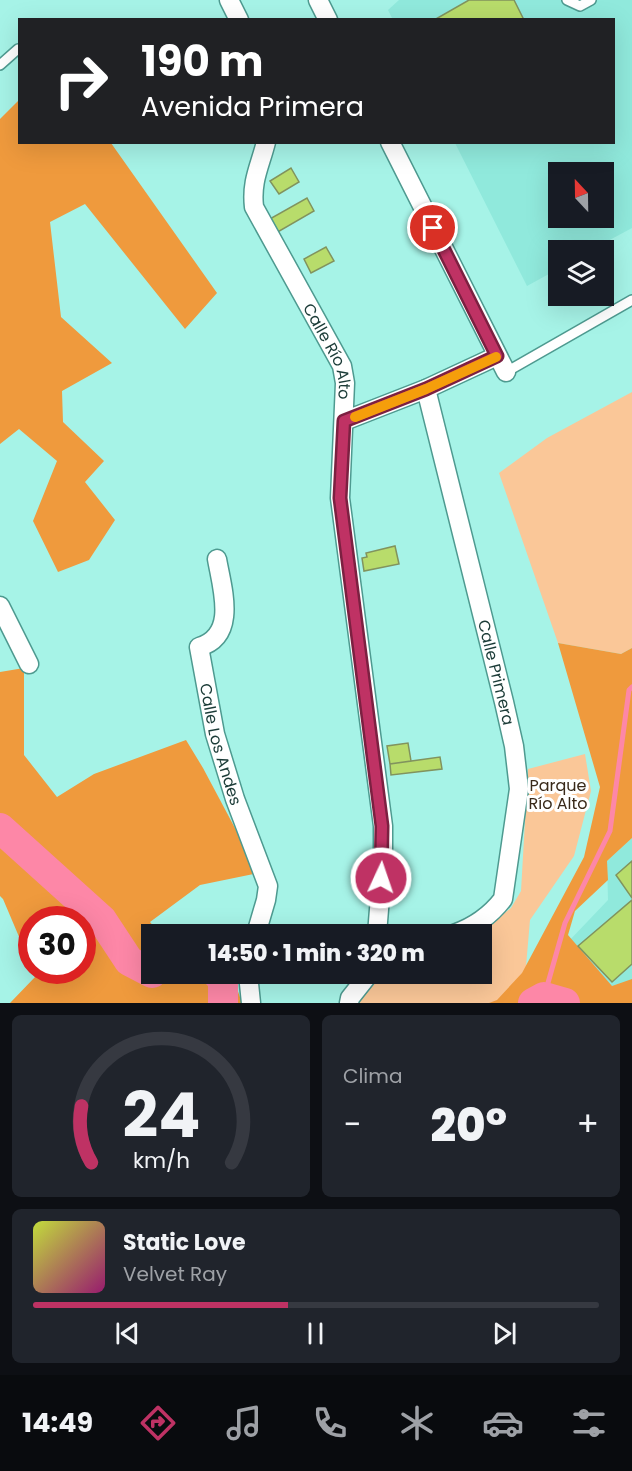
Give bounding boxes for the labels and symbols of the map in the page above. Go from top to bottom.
north arrow [548,162,614,228]
pin [407,202,458,253]
street label: Calle Río Alto [297,299,356,400]
street label: Calle Primera [472,617,520,727]
street label: Calle Los Andes [194,681,247,809]
park label: Parque Río Alto [529,774,587,815]
position arrow [349,846,413,910]
speed limit sign: 30 [18,906,96,984]

